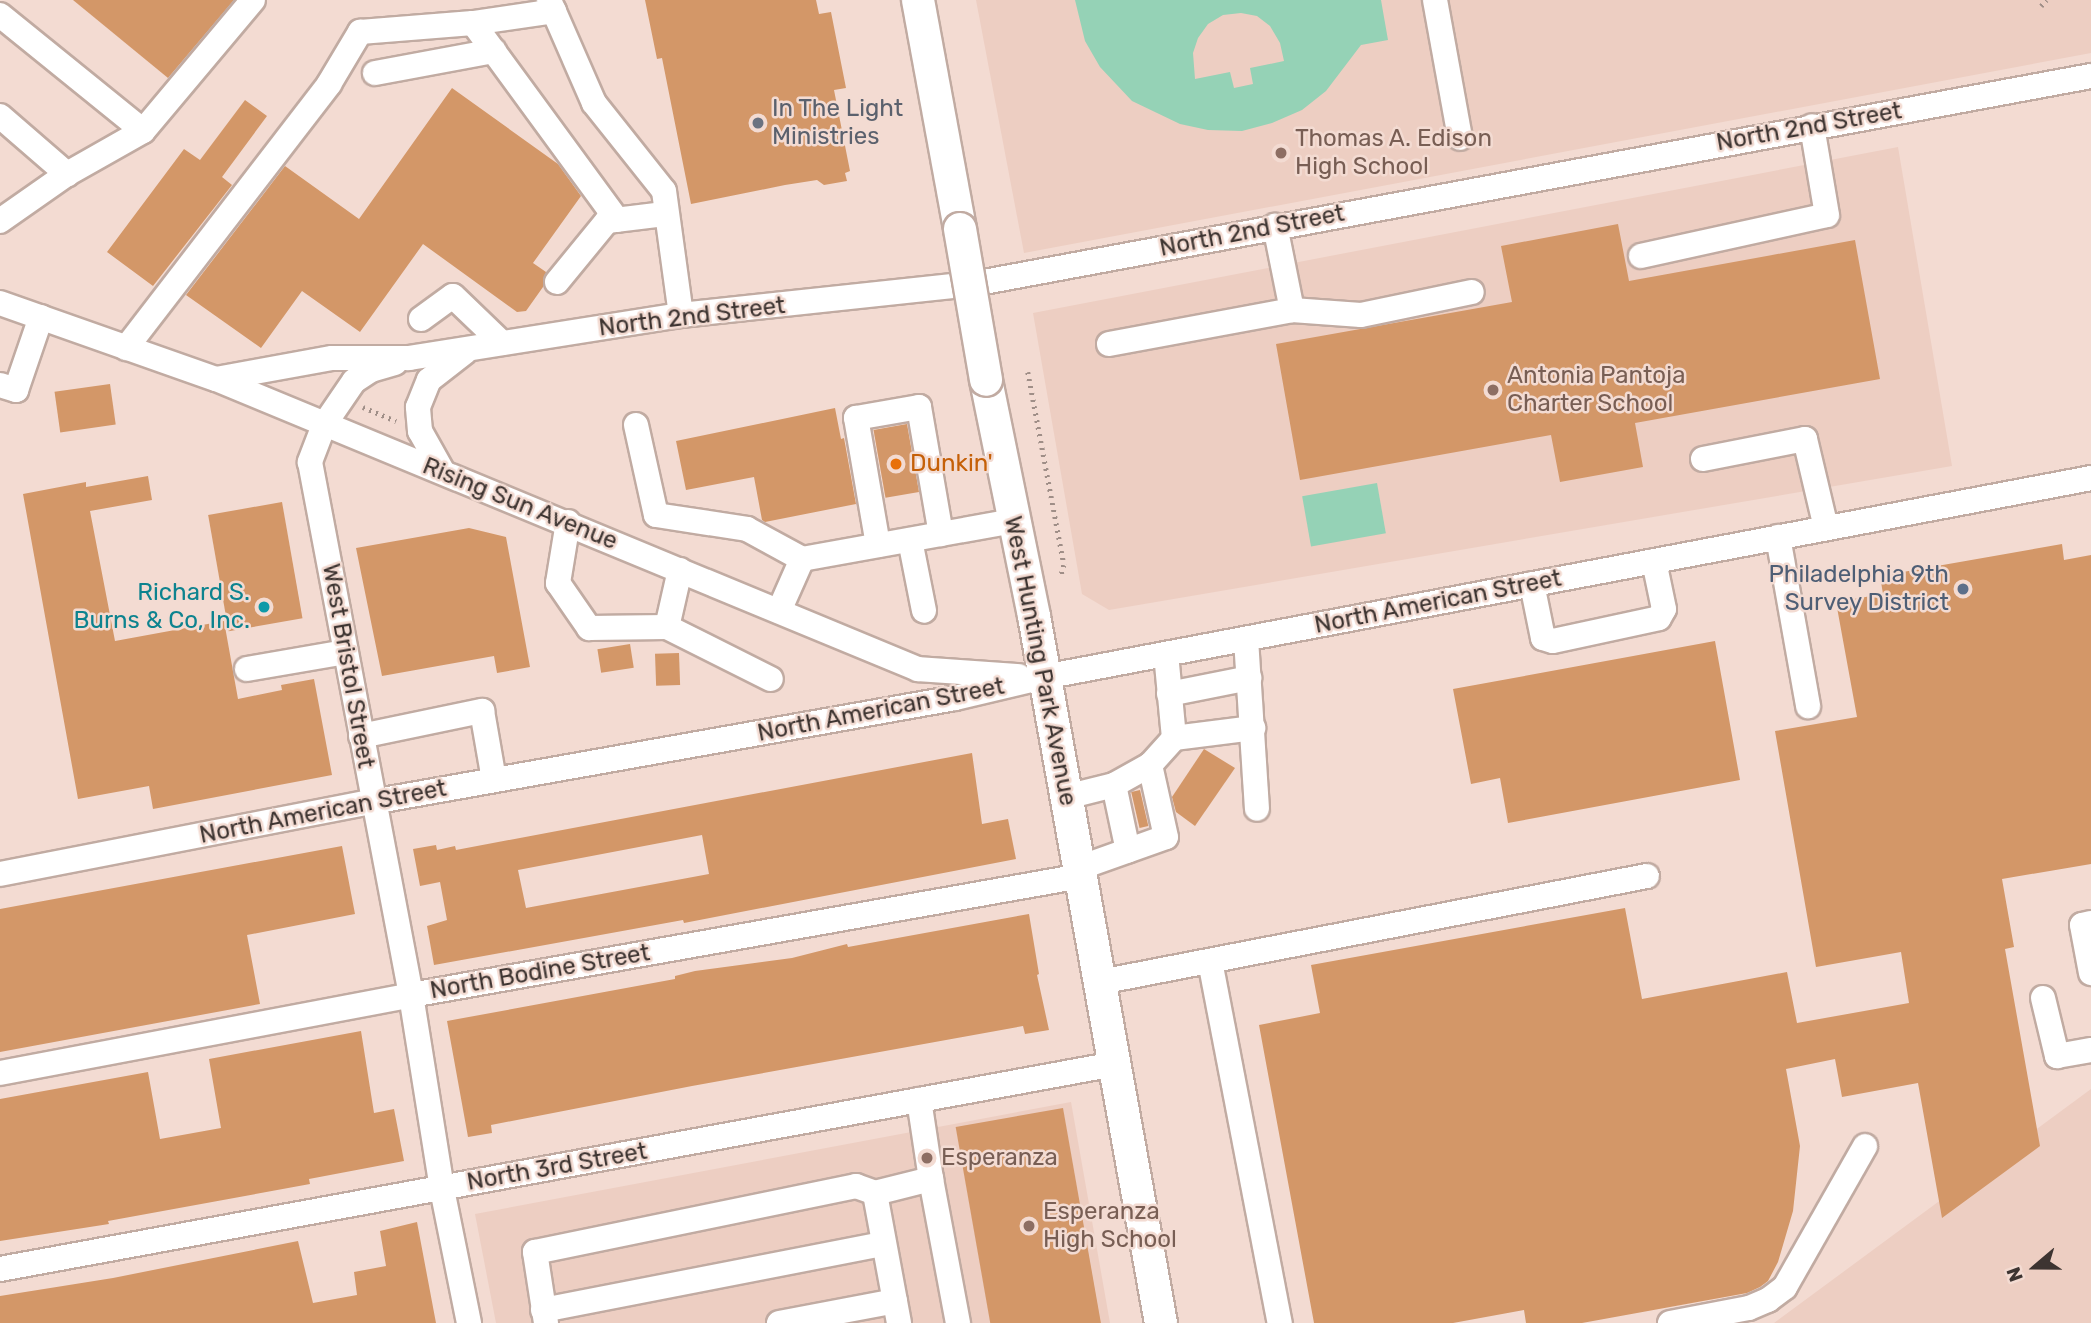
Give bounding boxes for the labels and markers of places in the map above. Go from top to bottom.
place label: In The Light Ministries [772,95,904,151]
marker: In The Light Ministries [750,115,766,131]
place label: Thomas A. Edison High School [1295,125,1493,181]
marker: Thomas A. Edison High School [1273,145,1289,161]
place label: Antonia Pantoja Charter School [1507,362,1685,418]
marker: Antonia Pantoja Charter School [1485,382,1501,398]
place label: Dunkin' [910,450,993,478]
marker: Dunkin' [888,456,904,472]
place label: Philadelphia 9th Survey District [1768,561,1949,617]
place label: Richard S. Burns & Co, Inc. [73,579,250,635]
marker: Philadelphia 9th Survey District [1955,581,1971,597]
marker: Richard S. Burns & Co, Inc. [256,599,272,615]
place label: Esperanza [941,1144,1058,1172]
marker: Esperanza [919,1150,935,1166]
place label: Esperanza High School [1043,1198,1177,1254]
marker: Esperanza High School [1021,1218,1037,1234]

